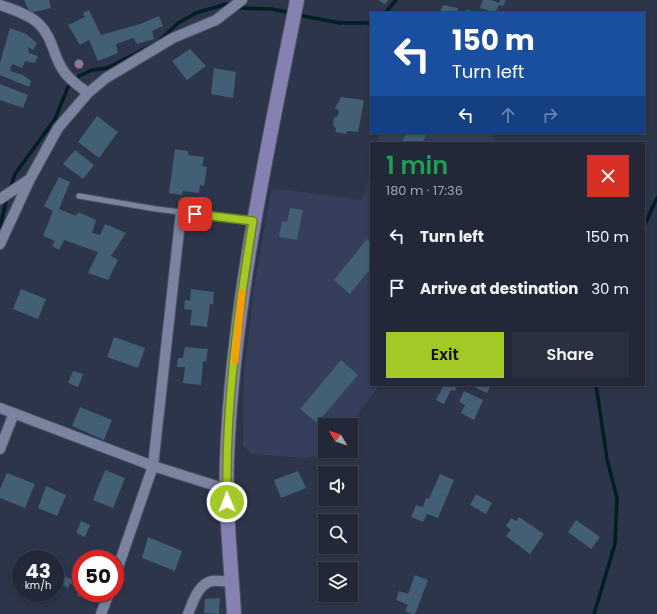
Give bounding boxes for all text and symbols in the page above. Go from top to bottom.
text: 150 m [452,21,535,60]
icon: left [386,28,438,80]
text: Turn left [452,59,524,84]
icon: left [455,104,477,126]
icon: ahead [497,104,519,126]
icon: right [539,104,561,126]
text: 1 min [386,149,448,182]
button: close [587,155,629,197]
text: 180 m · 17:36 [386,181,463,200]
pin [178,197,212,231]
icon: arrive [184,203,206,225]
icon: left [386,225,408,247]
text: Turn left [420,226,484,247]
text: 150 m [586,226,629,247]
icon: arrive [386,277,408,299]
text: Arrive at destination [420,278,578,299]
text: 30 m [591,278,629,299]
button: Exit [386,332,504,378]
button: Share [512,332,629,378]
north arrow [318,418,358,458]
map controls [318,418,358,602]
button: sound [318,466,358,506]
position arrow [206,481,248,523]
button: search [318,514,358,554]
speed limit sign: 50 [72,550,124,602]
text: 43 [25,557,51,585]
button: layers [318,562,358,602]
text: km/h [25,578,51,593]

